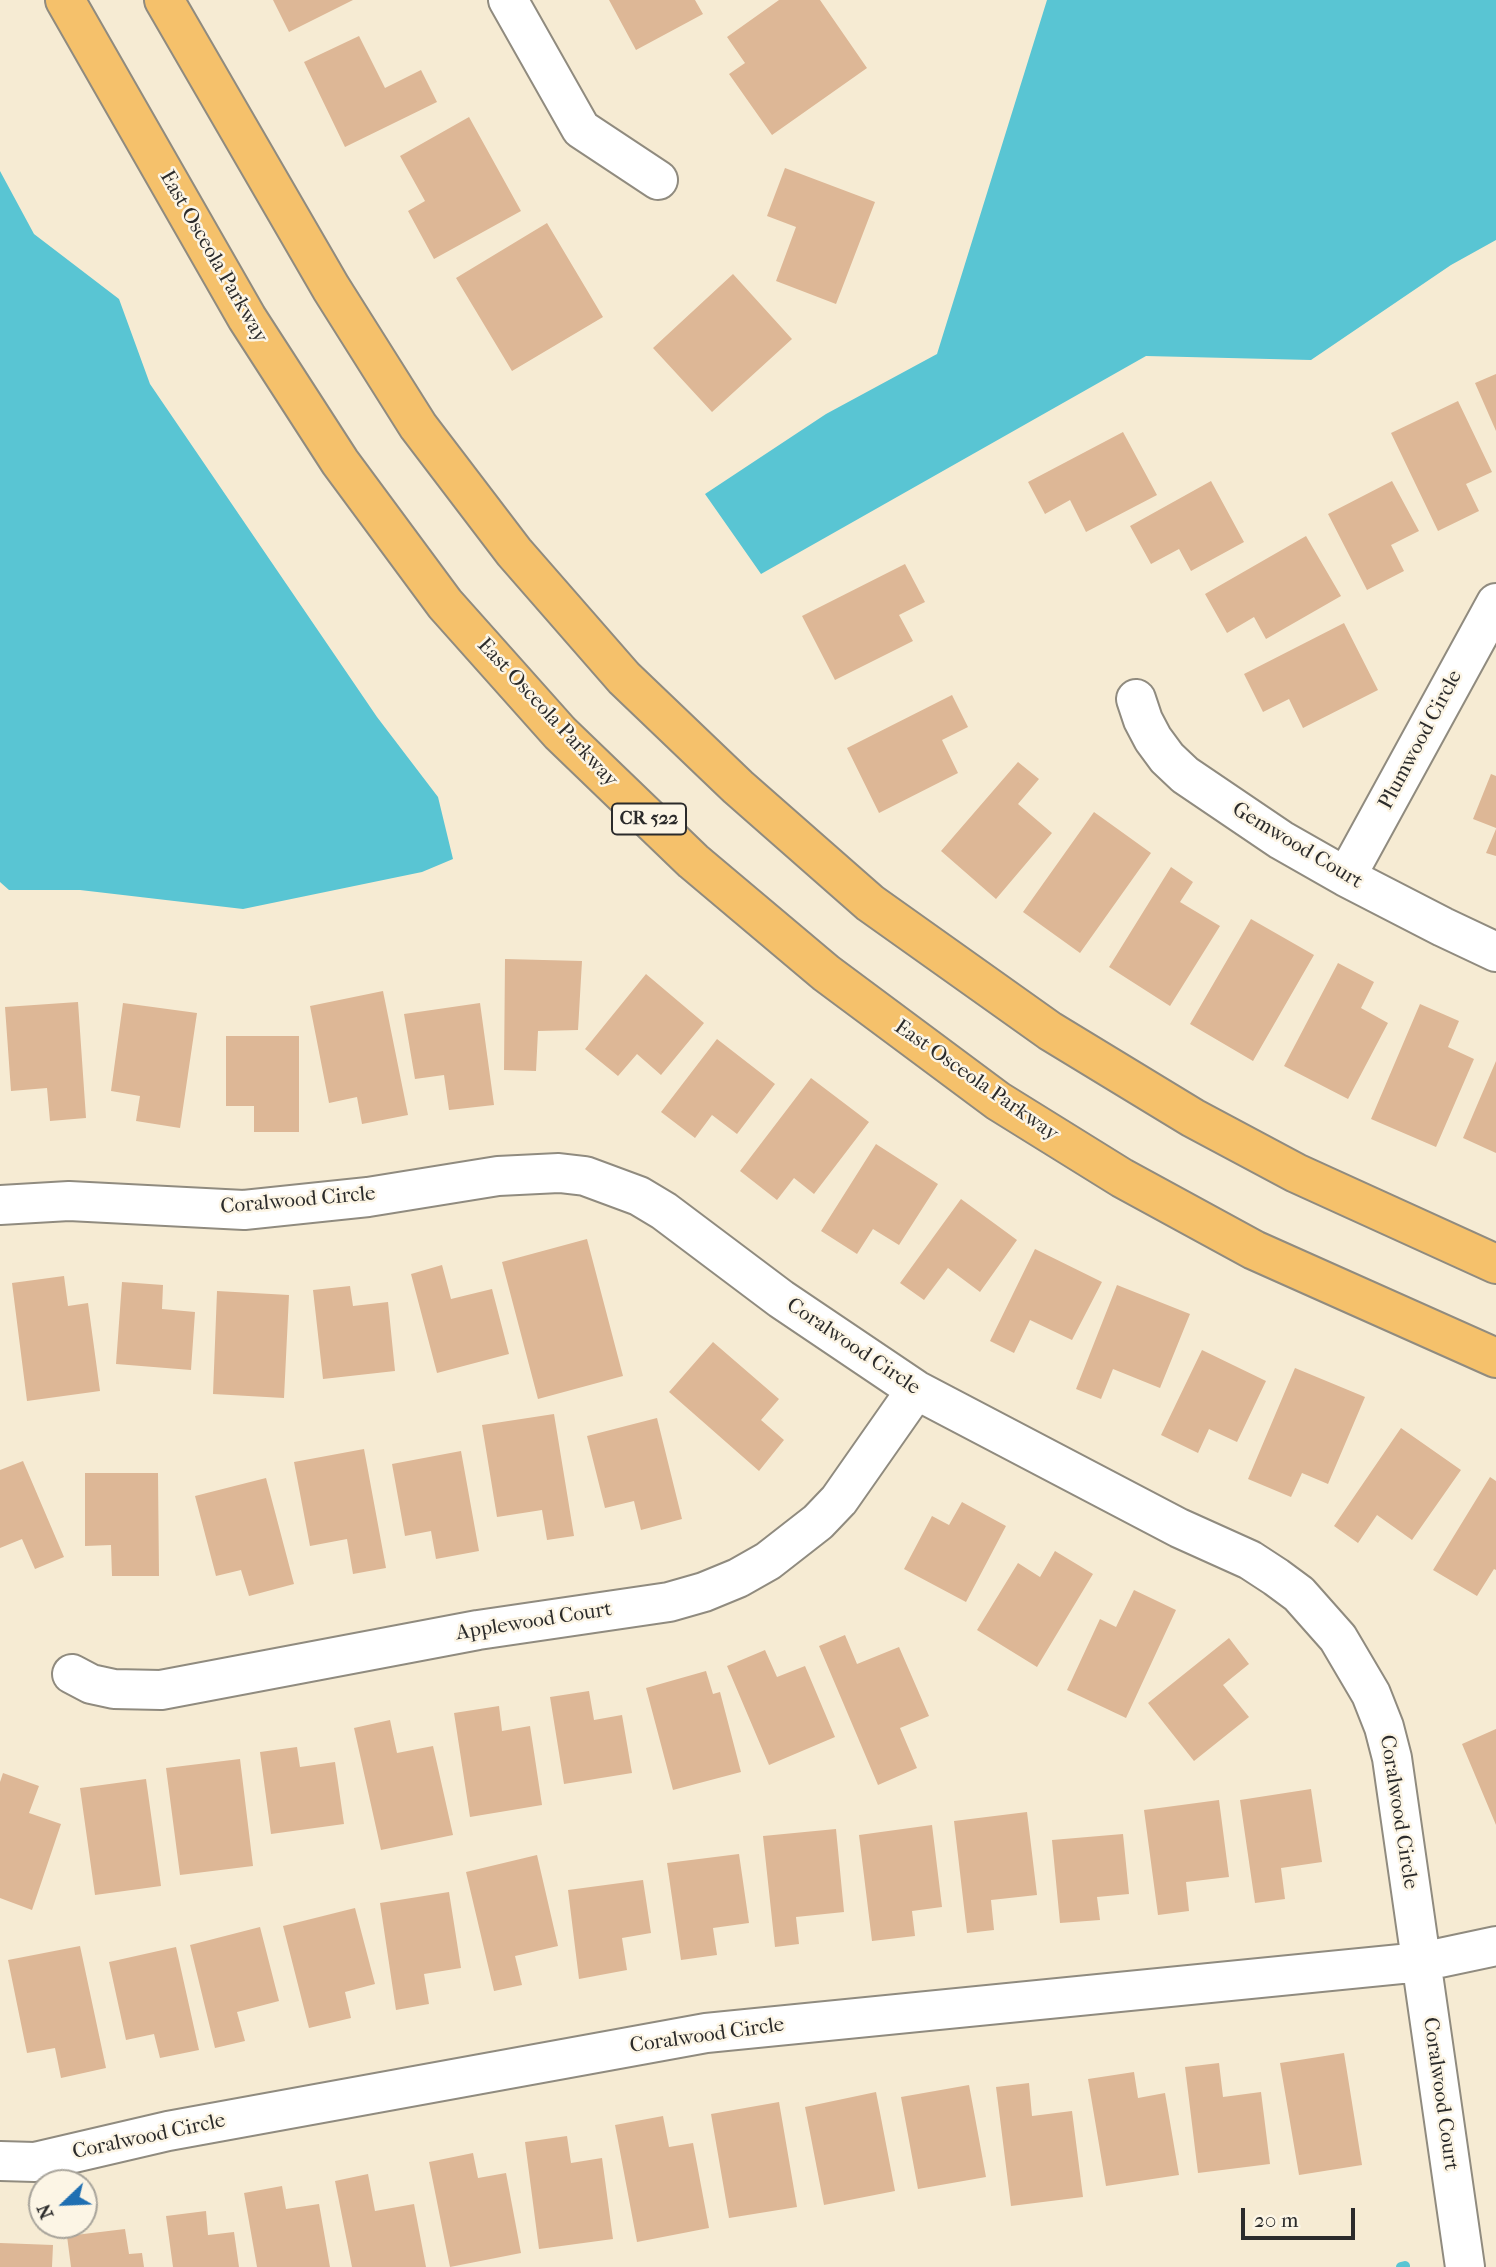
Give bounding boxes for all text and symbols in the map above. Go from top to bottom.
street label: East Osceola Parkway [153,166,273,348]
street label: East Osceola Parkway [471,633,623,793]
street label: Plumwood Circle [1374,666,1468,814]
street label: Gemwood Court [1227,797,1367,895]
road number: CR 522 [612,804,686,834]
street label: East Osceola Parkway [889,1015,1063,1147]
street label: Coralwood Circle [219,1182,377,1220]
street label: Coralwood Circle [781,1293,925,1401]
street label: Applewood Court [454,1597,614,1647]
street label: Coralwood Circle [1373,1733,1423,1891]
street label: Coralwood Circle [628,2013,786,2059]
street label: Coralwood Court [1417,2016,1463,2172]
street label: Coralwood Circle [70,2109,228,2165]
north arrow [28,2169,98,2239]
scale bar [1244,2194,1358,2238]
text: N [33,2200,58,2222]
text: 20 m [1254,2208,1298,2232]

